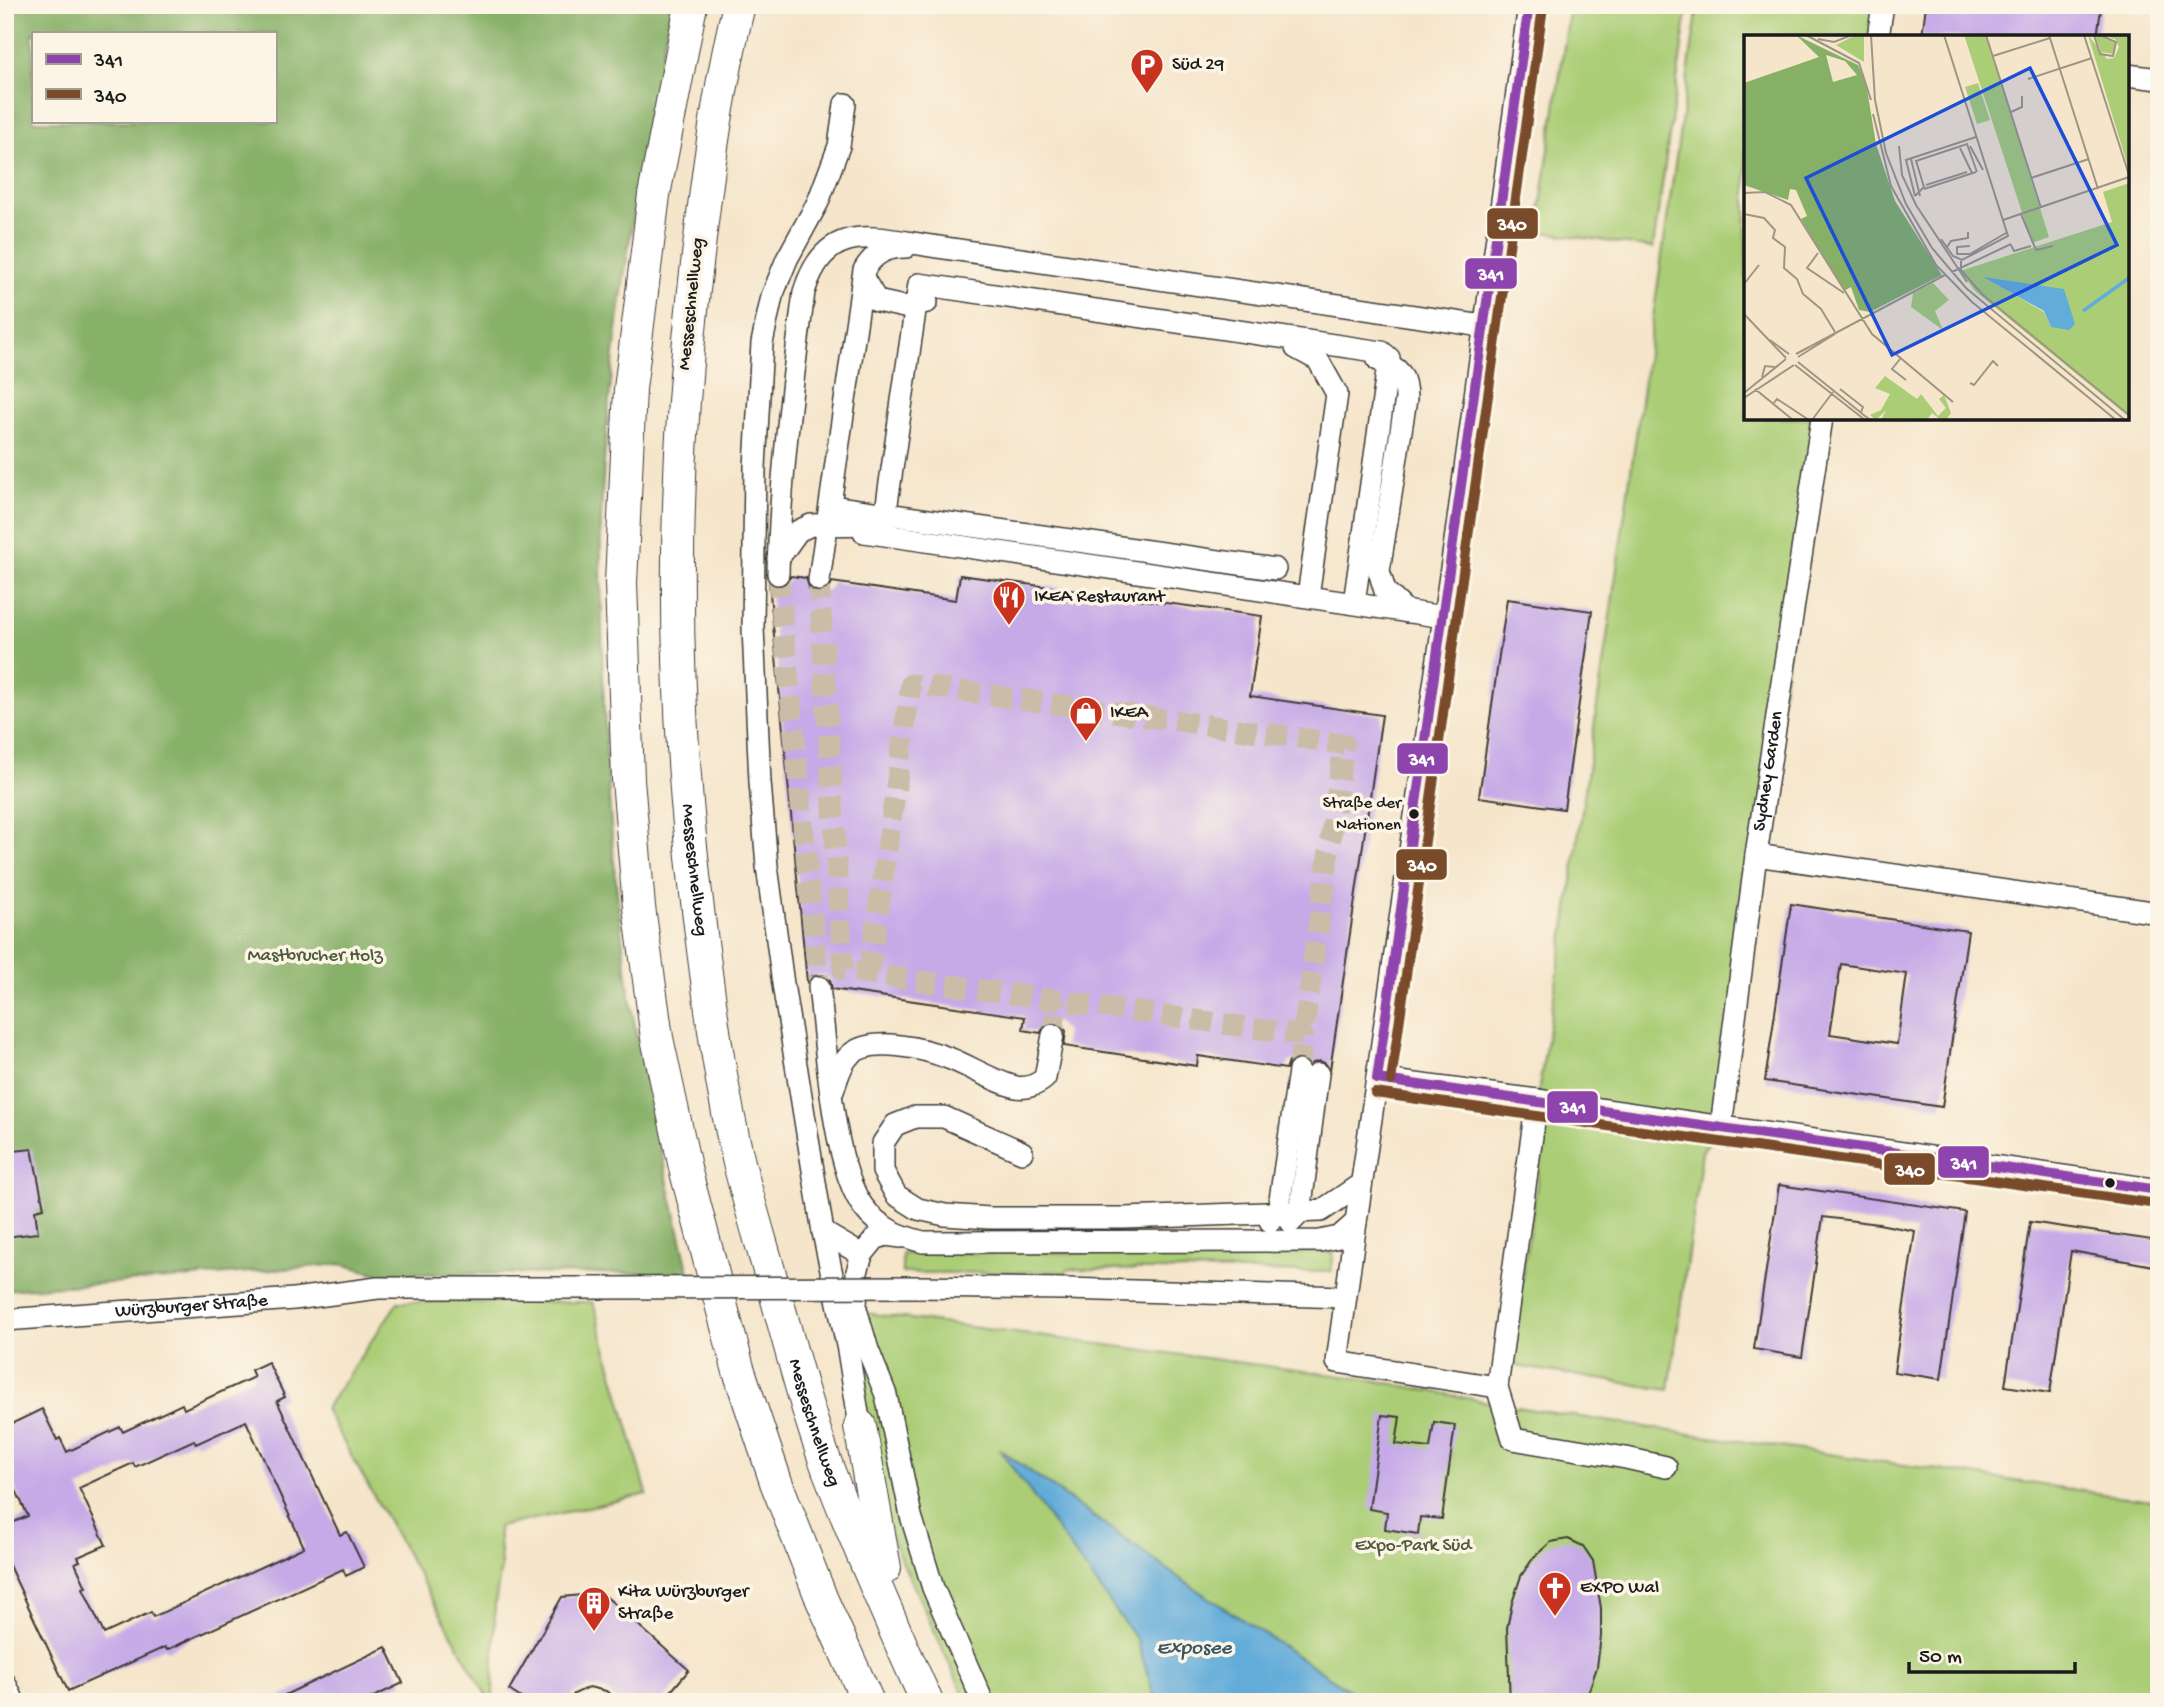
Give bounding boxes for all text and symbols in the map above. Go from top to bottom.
legend [32,32,276,122]
inset map [1744,35,2129,420]
parking icon: Süd 29 [1128,46,1166,95]
text: 341 [93,50,123,75]
place label: Süd 29 [1172,54,1225,77]
text: 340 [93,86,127,111]
line badge: 340 [1486,207,1539,240]
text: 340 [1496,215,1527,238]
street label: Messeschnellweg [674,236,710,371]
line badge: 341 [1464,257,1518,290]
text: 341 [1477,265,1504,288]
restaurant icon: IKEA Restaurant [990,578,1028,627]
place label: IKEA Restaurant [1034,586,1167,609]
shop icon: IKEA [1067,694,1105,743]
place label: IKEA [1110,702,1150,725]
street label: Sydney Garden [1748,709,1789,833]
line badge: 341 [1396,742,1449,775]
text: 341 [1408,750,1435,773]
place label: Straße der Nationen [1323,794,1403,836]
street label: Messeschnellweg [676,803,713,938]
marker: Straße der Nationen [1407,807,1421,821]
line badge: 340 [1395,848,1448,881]
text: 340 [1406,856,1437,879]
park label: Mastbrucher Holz [247,945,383,968]
line badge: 341 [1546,1090,1599,1124]
text: 341 [1559,1098,1586,1121]
line badge: 341 [1937,1145,1990,1179]
line badge: 340 [1883,1152,1936,1186]
text: 341 [1950,1154,1977,1177]
text: 340 [1894,1161,1925,1184]
unlabelled marker [2103,1176,2117,1190]
street label: Würzburger Straße [114,1289,269,1323]
street label: Messeschnellweg [782,1356,845,1490]
park label: Expo-Park Süd [1355,1535,1473,1558]
church icon: EXPO Wal [1536,1569,1574,1618]
place label: EXPO Wal [1580,1577,1659,1600]
place label: Kita Würzburger Straße [618,1581,751,1626]
building icon: Kita Würzburger Straße [575,1584,613,1633]
scale bar [1909,1630,2075,1674]
water label: Exposee [1157,1637,1233,1662]
text: 50 m [1919,1646,1962,1671]

